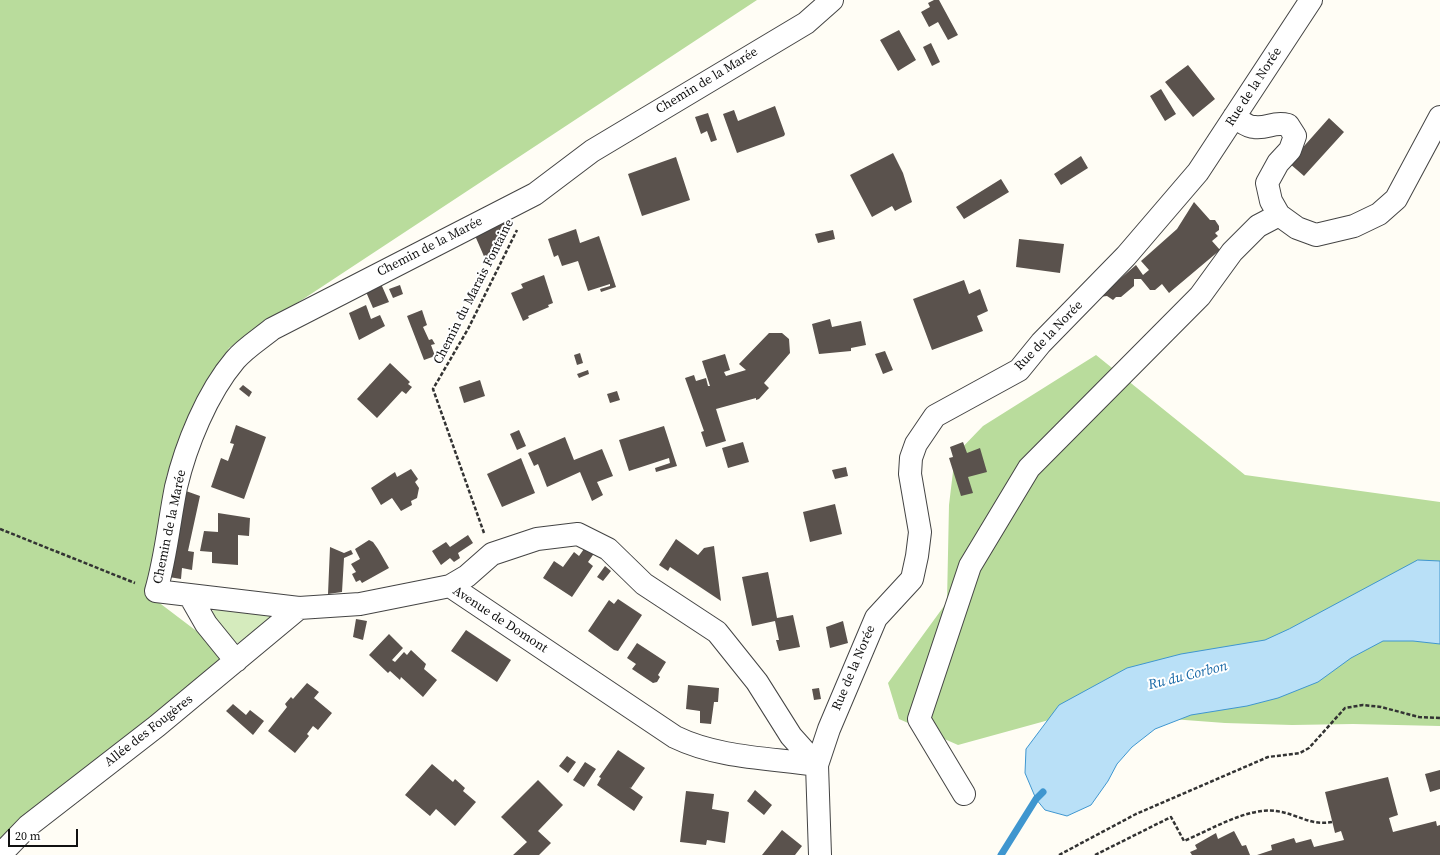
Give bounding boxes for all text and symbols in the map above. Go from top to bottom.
street label: Chemin de la Marée [653,44,761,118]
street label: Rue de la Norée [1223,45,1285,129]
street label: Chemin de la Marée [375,214,485,280]
street label: Chemin du Marais Fontaine [431,217,517,367]
street label: Rue de la Norée [1012,298,1086,374]
street label: Chemin de la Marée [150,469,190,585]
street label: Avenue de Domont [450,584,550,656]
street label: Rue de la Norée [829,623,879,713]
water label: Ru du Corbon [1147,658,1229,694]
street label: Allée des Fougères [102,692,196,770]
scale bar [10,821,80,847]
text: 20 m [15,828,41,844]

